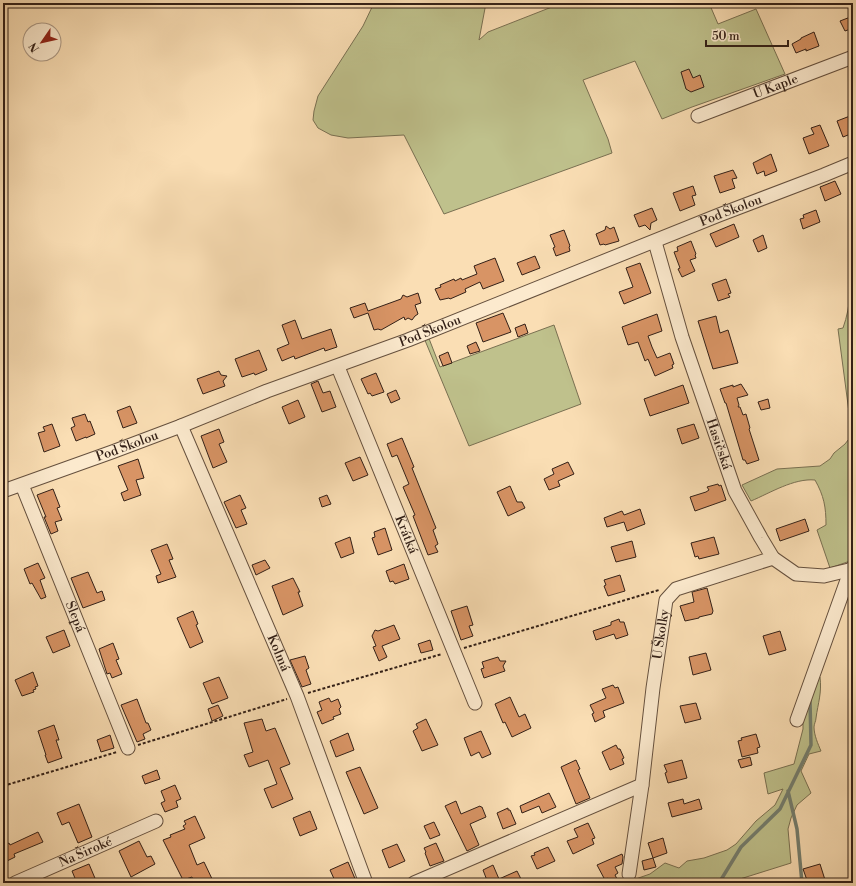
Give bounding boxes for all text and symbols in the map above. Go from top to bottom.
north arrow [22,22,62,62]
scale bar [706,22,788,48]
text: 50 m [712,29,740,44]
text: N [26,39,43,55]
street label: U Kaple [751,71,801,102]
street label: Pod Školou [697,191,765,230]
street label: Pod Školou [397,311,464,351]
street label: Hasičská [703,416,735,472]
street label: Pod Školou [94,427,161,465]
street label: Krátká [391,513,421,557]
street label: Slepá [62,599,89,635]
street label: U Školky [649,608,673,661]
street label: Kolmá [264,632,294,674]
street label: Na Široké [56,833,115,871]

